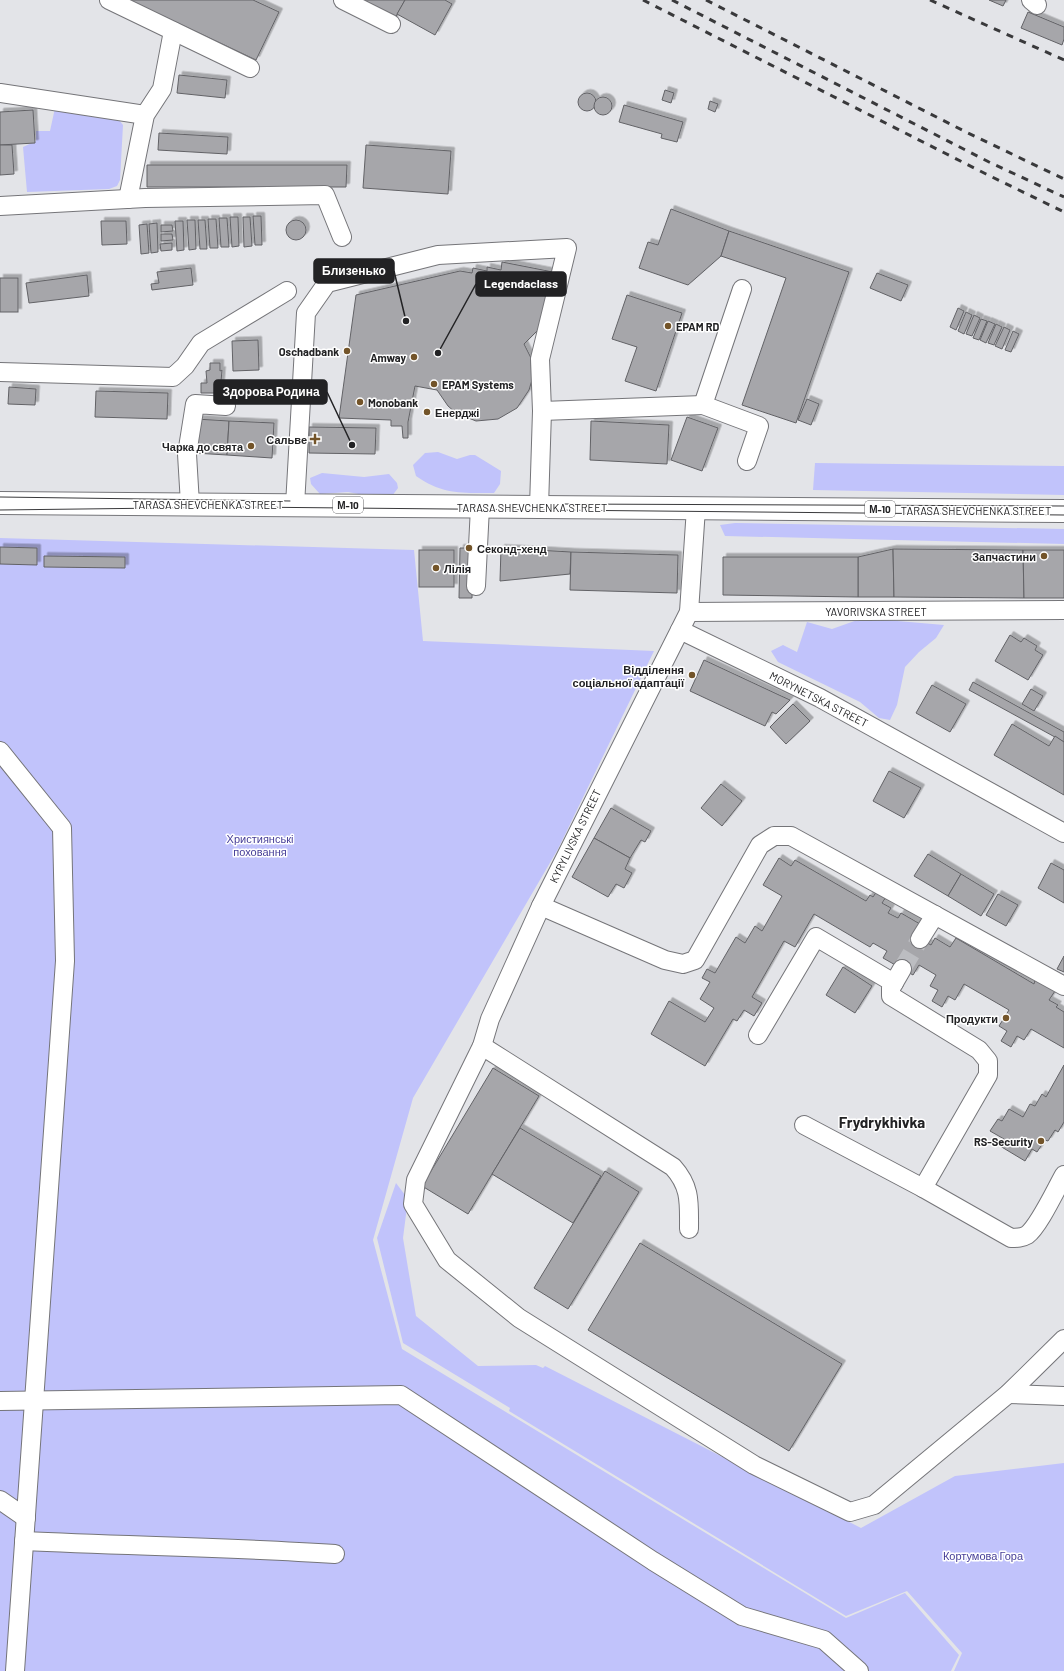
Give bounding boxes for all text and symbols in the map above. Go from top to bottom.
callout: Близенько [314,259,394,283]
text: Близенько [322,263,386,277]
callout: Legendaclass [476,272,566,296]
text: Legendaclass [484,276,558,290]
place label: EPAM RD [676,320,720,333]
marker: EPAM RD [663,321,673,331]
place label: Oschadbank [279,345,339,358]
marker: Oschadbank [342,346,352,356]
place label: Amway [370,351,406,364]
marker: Amway [409,352,419,362]
place label: EPAM Systems [442,378,514,391]
marker: EPAM Systems [429,379,439,389]
callout: Здорова Родина [214,380,327,404]
text: Здорова Родина [222,384,320,399]
place label: Monobank [368,396,418,409]
marker: Monobank [355,397,365,407]
place label: Енерджі [435,406,479,419]
marker: Енерджі [422,407,432,417]
place label: Сальве [266,433,307,446]
marker: Сальве [310,434,320,444]
place label: Чарка до свята [162,440,244,453]
marker: Чарка до свята [246,441,256,451]
road number: М-10 [333,497,363,513]
street label: TARASA SHEVCHENKA STREET [133,498,283,511]
street label: TARASA SHEVCHENKA STREET [457,501,607,514]
road number: М-10 [865,501,895,517]
street label: TARASA SHEVCHENKA STREET [901,504,1051,517]
place label: Секонд-хенд [477,542,547,555]
marker: Секонд-хенд [464,543,474,553]
place label: Запчастини [972,550,1036,563]
marker: Запчастини [1039,551,1049,561]
place label: Лілія [444,562,471,575]
marker: Лілія [431,563,441,573]
street label: YAVORIVSKA STREET [825,605,927,618]
place label: Відділення соціальної адаптації [573,663,685,689]
street label: MORYNETSKA STREET [768,669,870,729]
marker: Відділення соціальної адаптації [687,670,697,680]
street label: KYRYLIVSKA STREET [547,787,603,885]
park label: Християнські поховання [227,832,293,858]
place label: Продукти [946,1012,998,1025]
marker: Продукти [1001,1013,1011,1023]
district label: Frydrykhivka [839,1113,925,1131]
place label: RS-Security [974,1135,1033,1148]
marker: RS-Security [1036,1136,1046,1146]
park label: Кортумова Гора [943,1549,1024,1562]

